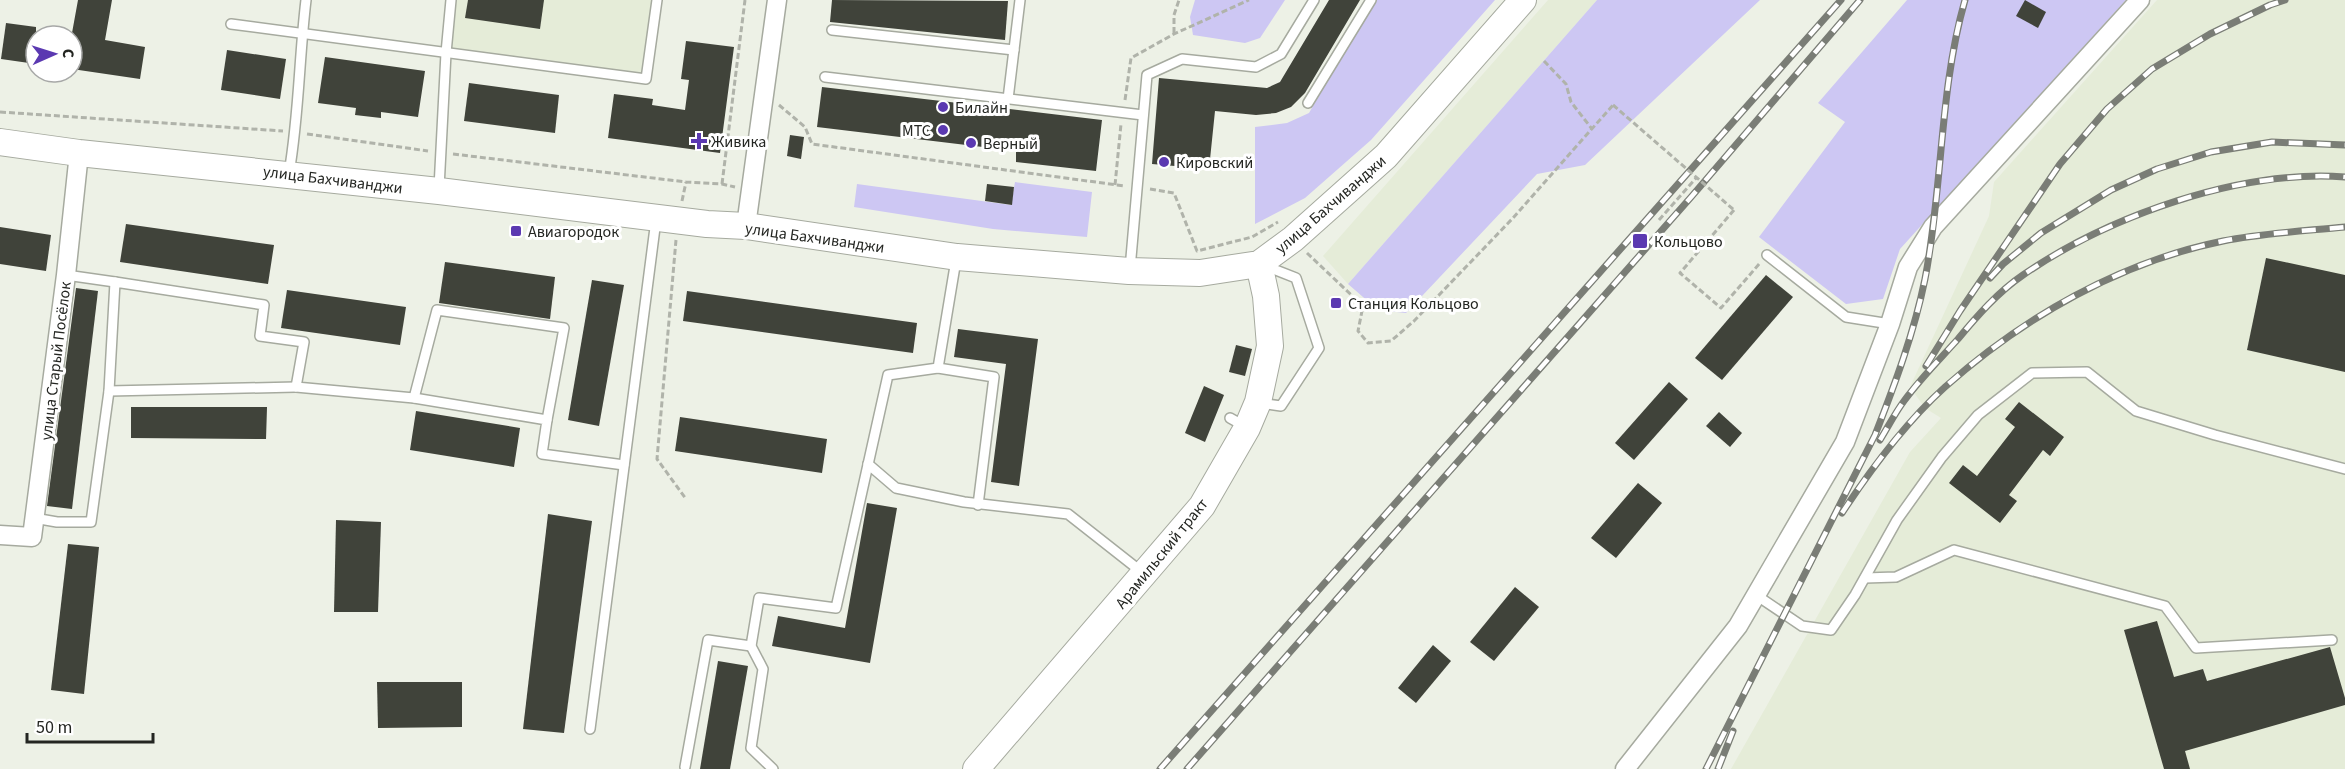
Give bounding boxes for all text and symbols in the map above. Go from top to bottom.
north arrow [24,24,84,84]
text: С [57,48,79,58]
place label: Билайн [955,97,1008,119]
marker: Билайн [936,100,950,114]
place label: МТС [902,120,931,142]
marker: МТС [936,123,950,137]
place label: Живика [711,131,766,153]
place label: Верный [983,133,1038,155]
marker: Живика [692,134,706,148]
marker: Верный [964,136,978,150]
street label: улица Бахчиванджи [1270,150,1391,259]
place label: Кировский [1176,152,1253,174]
marker: Кировский [1157,155,1171,169]
street label: улица Бахчиванджи [262,161,404,199]
street label: улица Бахчиванджи [744,217,886,259]
place label: Авиагородок [528,221,619,243]
marker: Авиагородок [509,224,523,238]
place label: Кольцово [1654,231,1723,253]
marker: Кольцово [1631,232,1649,250]
street label: улица Старый Посёлок [35,280,77,442]
place label: Станция Кольцово [1348,293,1479,315]
marker: Станция Кольцово [1329,296,1343,310]
street label: Арамильский тракт [1110,494,1213,614]
scale bar [27,706,153,744]
text: 50 m [36,715,72,740]

